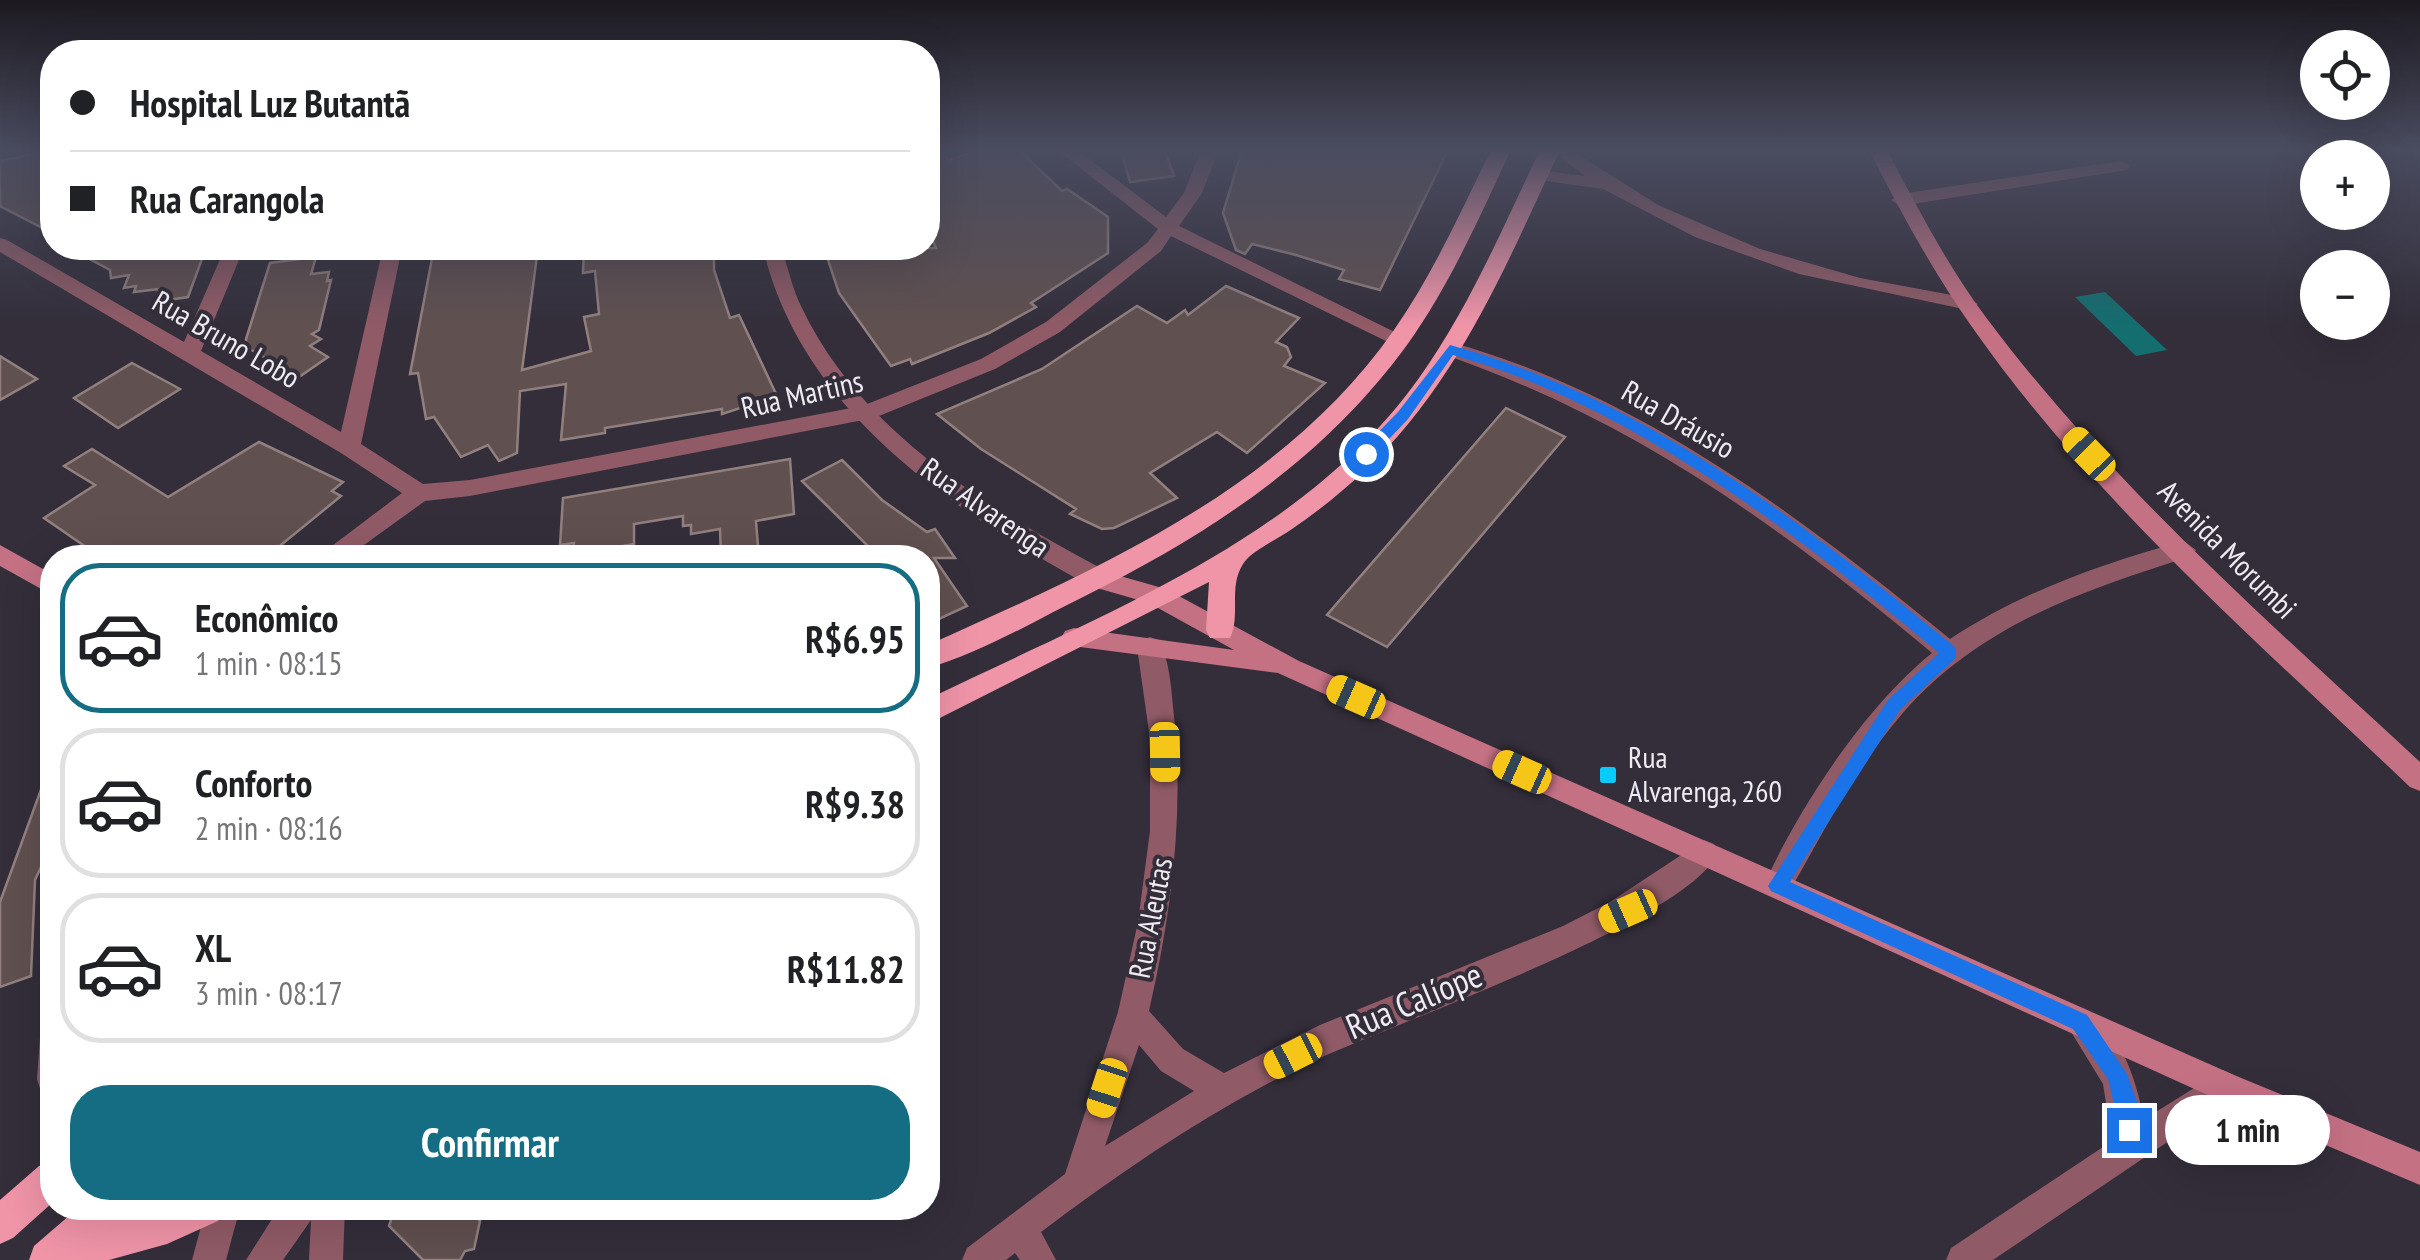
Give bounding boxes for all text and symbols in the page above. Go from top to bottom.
map controls [2300,30,2390,340]
button: locate [2300,30,2390,120]
text: Hospital Luz Butantã [130,78,410,127]
button: + [2300,140,2390,230]
text: Rua Carangola [130,174,324,223]
button: − [2300,250,2390,340]
street label: Rua Bruno Lobo [146,281,307,397]
street label: Rua Martins [737,361,866,426]
street label: Rua Dráusio [1615,371,1742,467]
car [2057,422,2121,486]
route start [1344,432,1389,477]
street label: Rua Alvarenga [914,448,1058,565]
street label: Avenida Morumbi [2150,471,2306,627]
icon: car [75,593,165,683]
text: Econômico [195,593,339,642]
text: R$6.95 [805,614,905,663]
text: 1 min · 08:15 [195,642,343,684]
car [1322,671,1390,723]
car [1149,722,1181,782]
place label: Rua Alvarenga, 260 [1628,737,1782,810]
car [1488,746,1556,798]
icon: car [75,758,165,848]
text: Conforto [195,758,312,807]
marker: Rua Alvarenga, 260 [1597,764,1619,786]
text: R$9.38 [805,779,905,828]
text: 2 min · 08:16 [195,807,343,849]
street label: Rua Aleutas [1119,854,1180,981]
car [1594,885,1662,937]
icon: car [75,923,165,1013]
text: XL [195,923,231,972]
text: R$11.82 [787,944,905,993]
street label: Rua Calíope [1339,951,1489,1049]
text: 3 min · 08:17 [195,972,343,1014]
car [1259,1029,1327,1083]
car [1083,1055,1131,1121]
button: Confirmar [70,1085,910,1200]
callout: 1 min [2164,1095,2329,1165]
route end [2107,1108,2152,1153]
text: 1 min [2215,1109,2280,1151]

